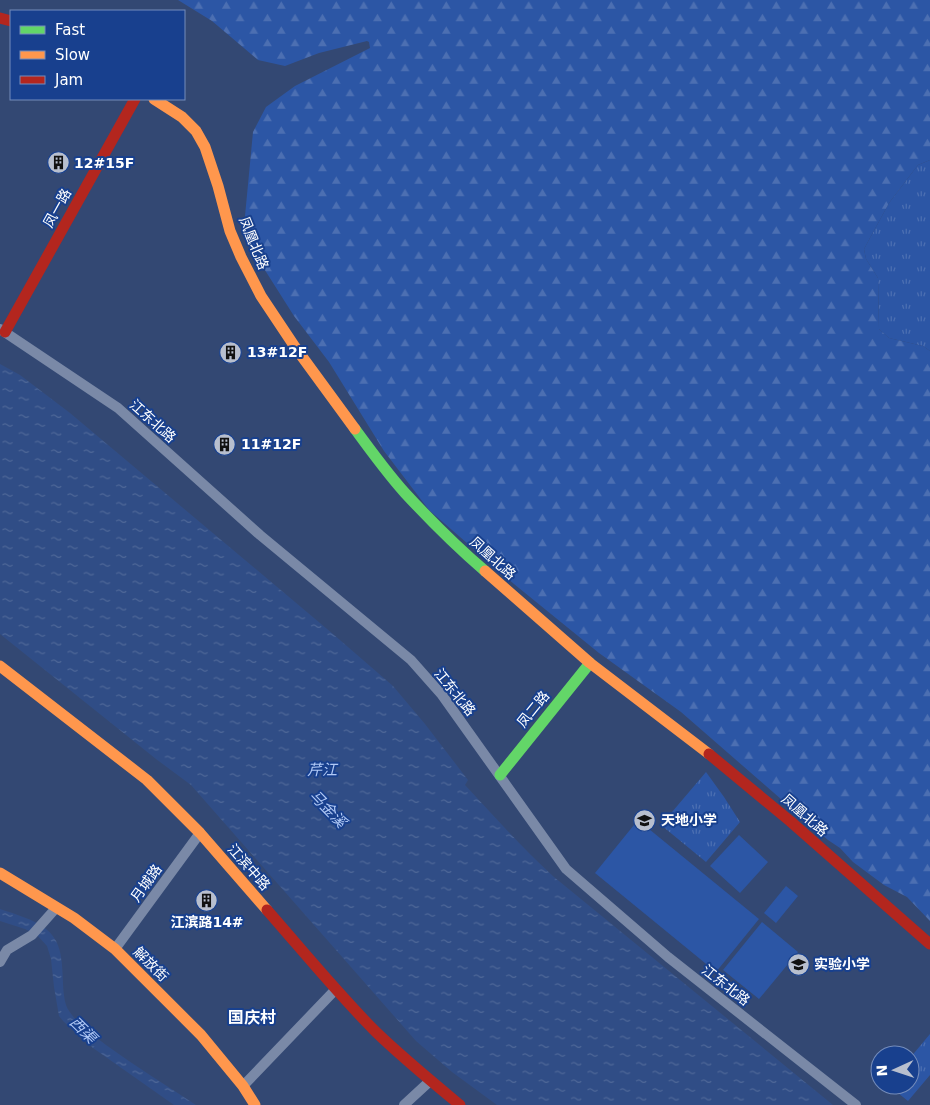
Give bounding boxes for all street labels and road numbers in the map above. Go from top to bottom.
street label: 凤一路 [40,186,74,230]
street label: 凤凰北路 [236,214,272,272]
street label: 江东北路 [127,396,179,446]
street label: 凤凰北路 [467,533,519,583]
street label: 江东北路 [431,665,479,719]
street label: 凤二路 [514,688,552,730]
street label: 凤凰北路 [779,791,831,839]
street label: 江滨中路 [225,841,273,893]
street label: 月城路 [127,861,165,905]
street label: 解放街 [130,943,172,985]
street label: 江东北路 [699,961,753,1009]

